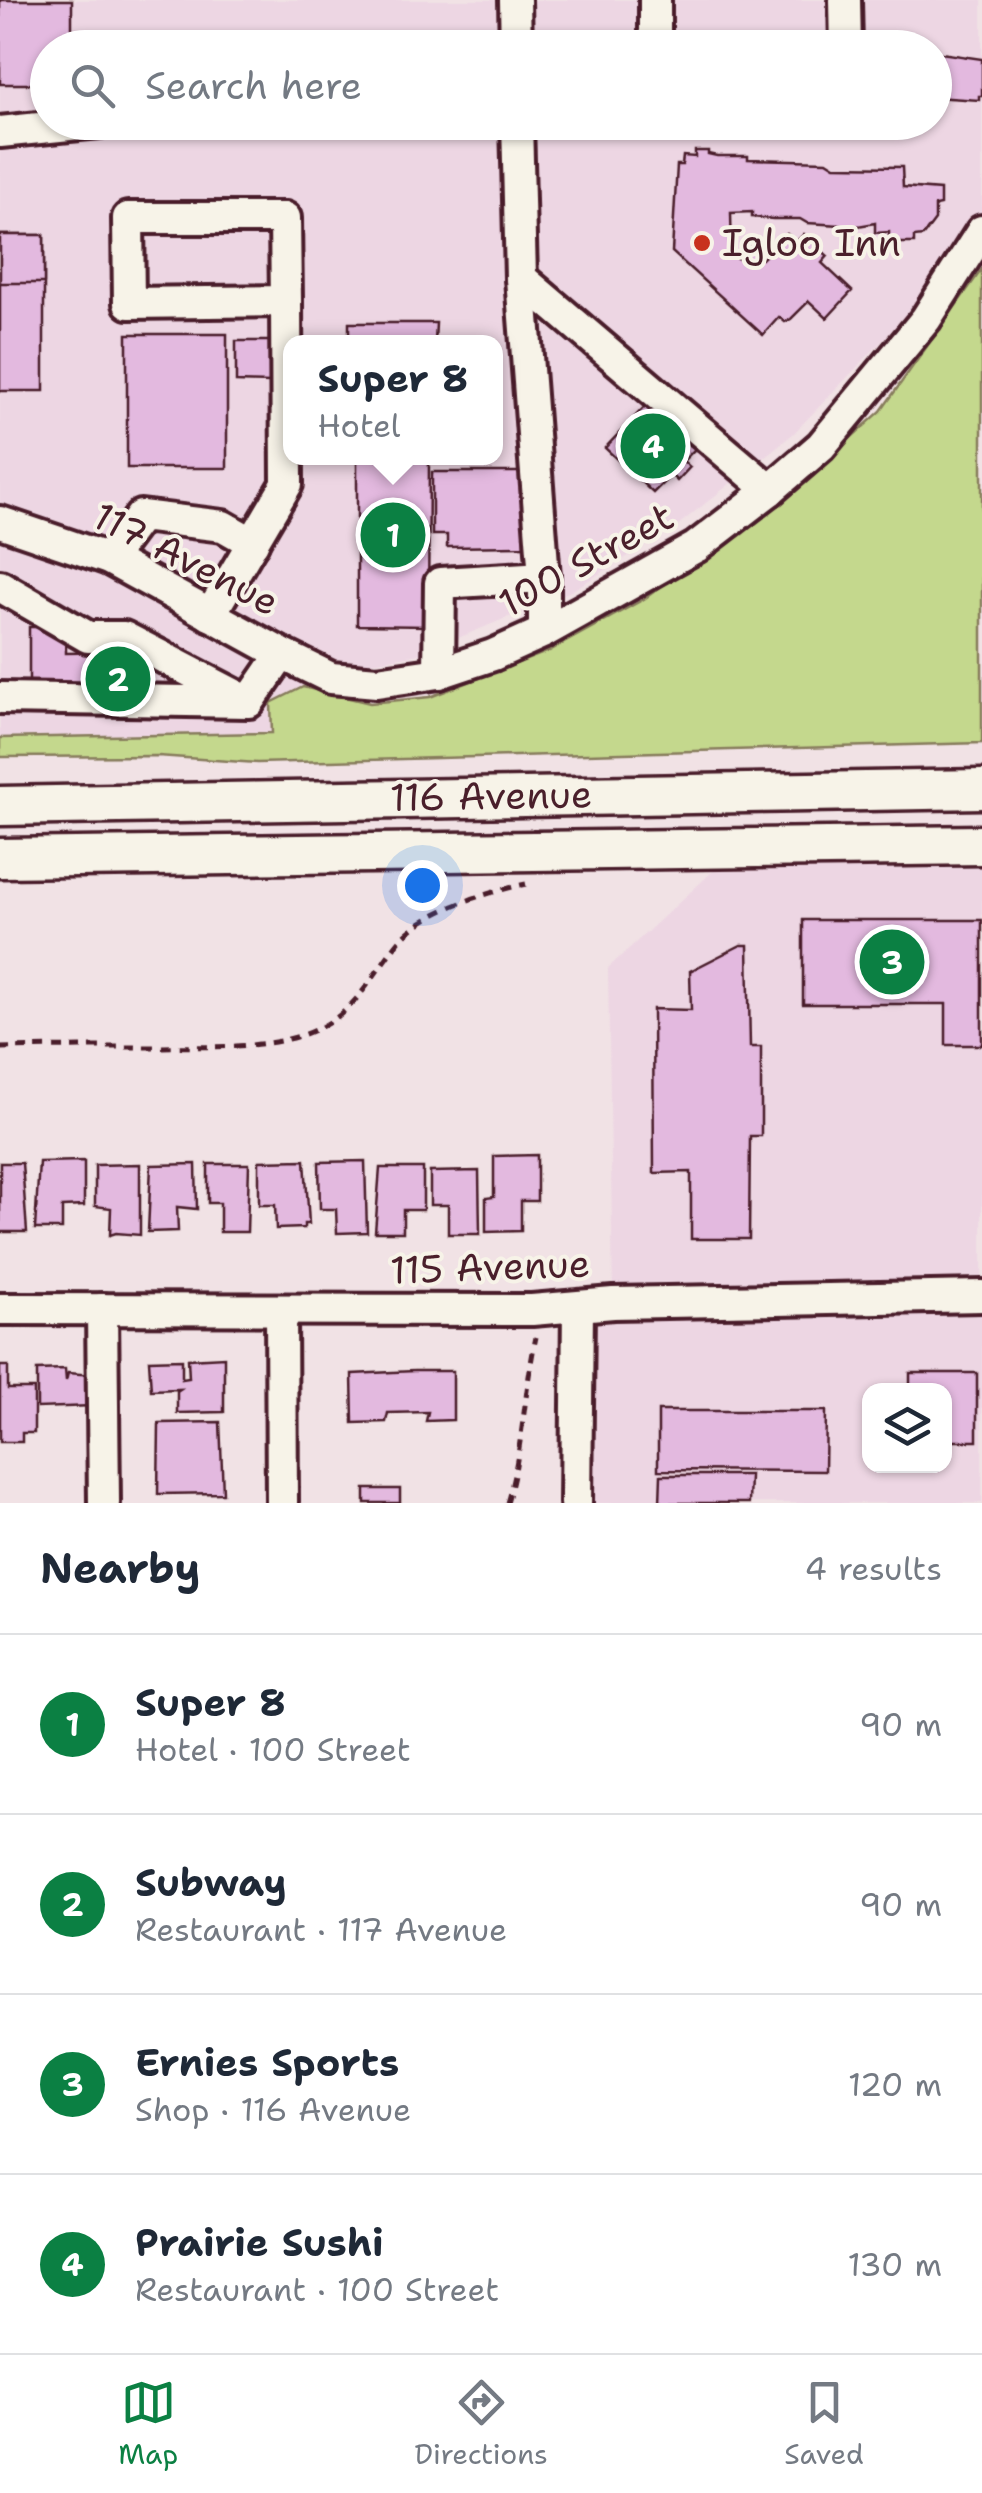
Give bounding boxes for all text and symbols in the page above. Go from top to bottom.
search box [30,30,952,140]
icon: search [65,58,120,113]
text: Search here [145,60,362,111]
place label: Igloo Inn [722,217,901,268]
marker: Igloo Inn [691,232,713,254]
popup [283,335,503,465]
text: Super 8 [318,353,468,404]
text: Hotel [318,404,400,447]
pin: 4 [620,408,686,484]
street label: 117 Avenue [85,490,288,627]
street label: 100 Street [489,491,682,629]
pin: 1 [360,498,426,572]
pin: 2 [86,642,150,716]
street label: 116 Avenue [389,768,593,823]
your location [397,860,448,911]
pin: 3 [860,924,924,1000]
street label: 115 Avenue [389,1238,591,1295]
map controls [862,1383,952,1473]
button: layers [862,1383,952,1473]
text: Nearby [40,1540,200,1596]
text: 4 results [805,1547,942,1590]
text: Super 8 [135,1677,286,1728]
text: 1 [65,1703,80,1746]
text: 90 m [859,1703,942,1746]
text: Hotel · 100 Street [135,1728,411,1771]
text: Subway [135,1857,287,1908]
text: 2 [61,1883,84,1926]
text: 90 m [859,1883,942,1926]
text: Restaurant · 117 Avenue [135,1908,507,1951]
text: Ernies Sports [135,2037,399,2088]
text: 3 [61,2063,84,2106]
text: 120 m [848,2063,942,2106]
text: Shop · 116 Avenue [135,2088,411,2131]
text: Prairie Sushi [135,2217,384,2268]
text: 4 [61,2243,84,2286]
text: 130 m [847,2243,942,2286]
text: Restaurant · 100 Street [135,2268,499,2311]
tab: Map [118,2375,178,2473]
tab: Directions [415,2375,548,2473]
tab: Saved [784,2375,864,2473]

